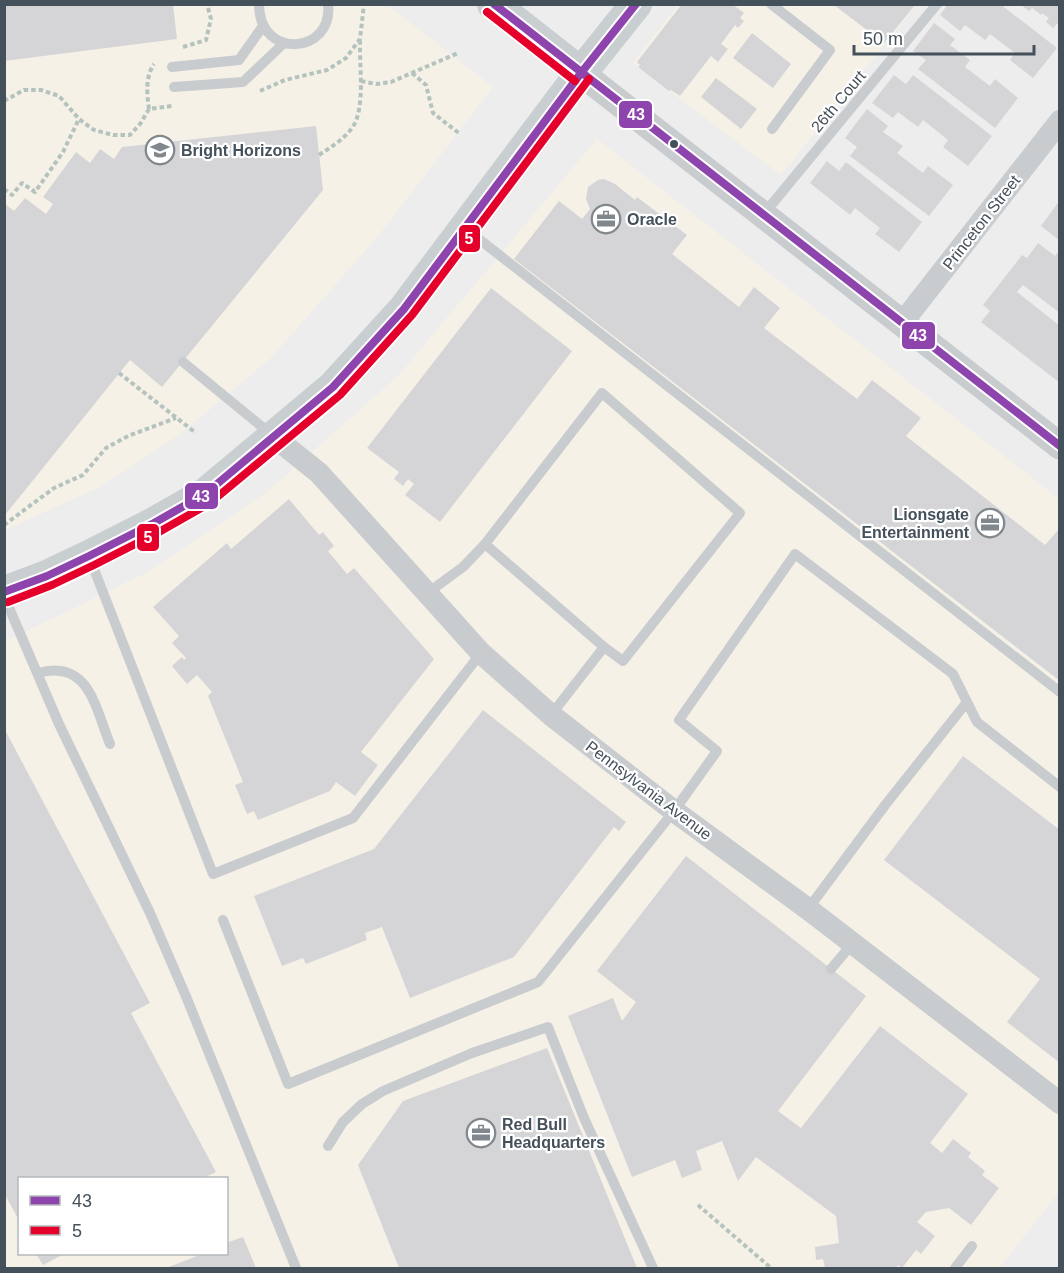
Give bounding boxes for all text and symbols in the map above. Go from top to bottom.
scale bar [854,18,1034,56]
text: 50 m [863,29,903,49]
street label: 26th Court [808,67,869,135]
line badge: 43 [618,100,653,129]
text: 43 [627,106,645,123]
school or university icon: Bright Horizons [144,134,176,166]
unlabelled marker [668,138,680,150]
place label: Bright Horizons [181,142,301,159]
street label: Princeton Street [939,171,1024,273]
office icon: Oracle [590,203,622,235]
place label: Oracle [627,211,677,228]
line badge: 5 [458,224,481,253]
text: 5 [465,230,474,247]
line badge: 43 [901,321,936,350]
text: 43 [909,327,927,344]
line badge: 43 [184,482,219,510]
text: 43 [192,488,210,505]
place label: Lionsgate Entertainment [861,506,970,541]
office icon: Lionsgate Entertainment [974,507,1006,539]
line badge: 5 [136,523,160,552]
text: 5 [144,529,153,546]
street label: Pennsylvania Avenue [583,738,715,843]
place label: Red Bull Headquarters [502,1116,605,1151]
office icon: Red Bull Headquarters [465,1117,497,1149]
legend [18,1177,228,1255]
text: 43 [72,1191,92,1211]
text: 5 [72,1221,82,1241]

